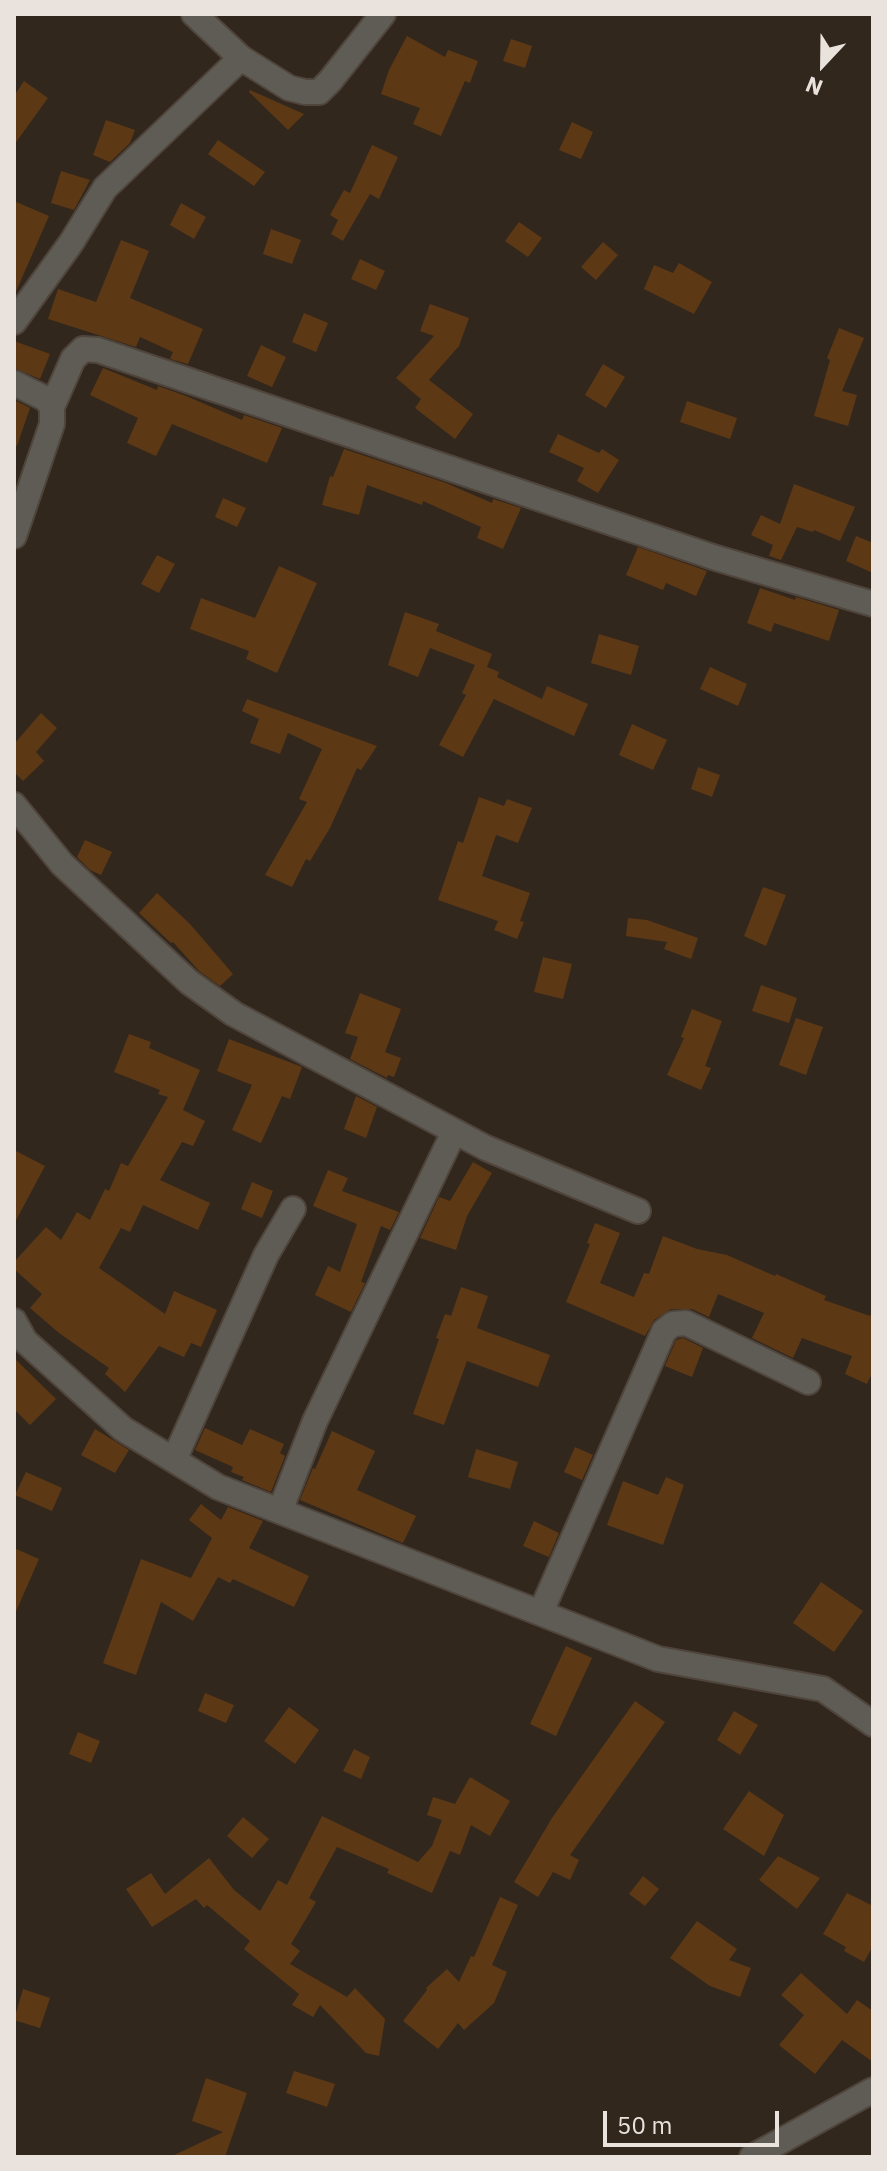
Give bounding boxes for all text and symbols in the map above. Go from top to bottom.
north arrow [783,24,863,104]
text: N [801,70,827,103]
scale bar [607,2095,783,2145]
text: 50 m [617,2109,672,2141]

